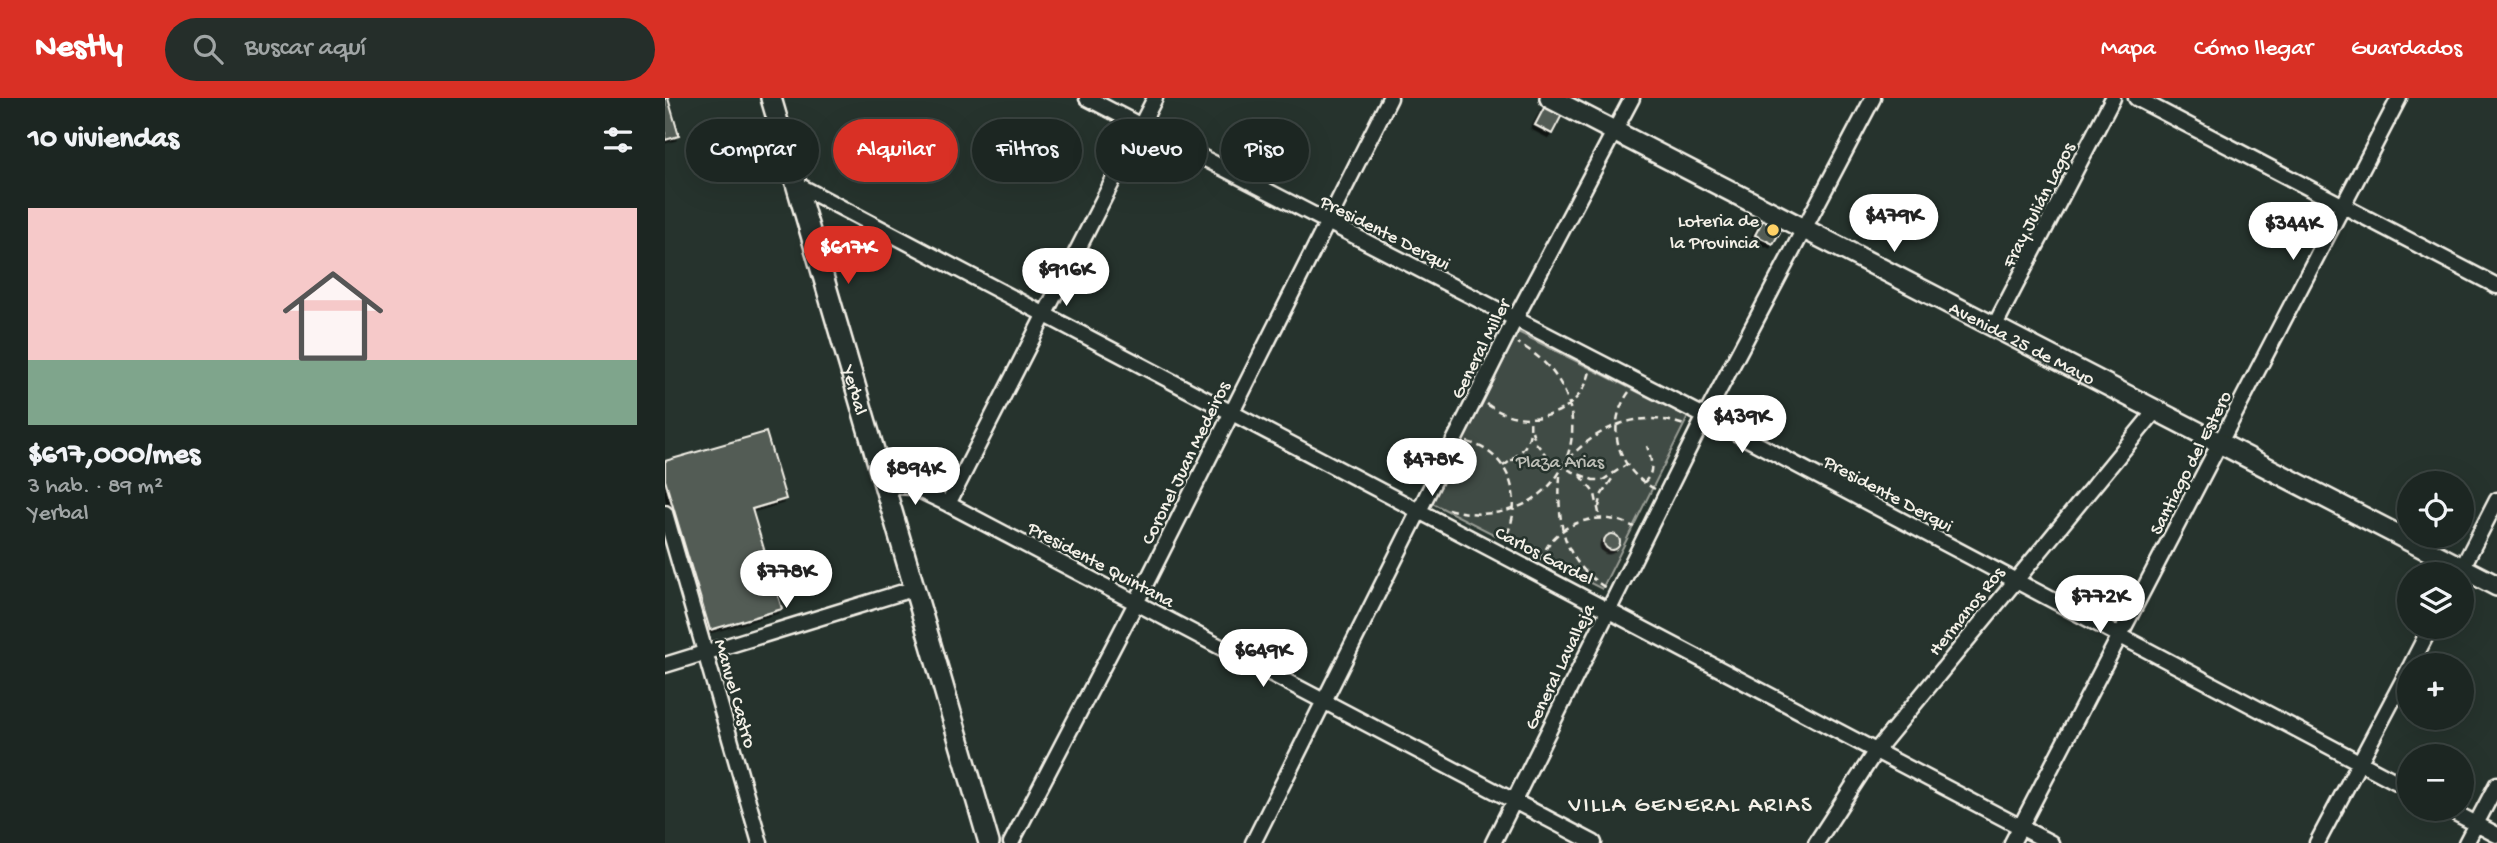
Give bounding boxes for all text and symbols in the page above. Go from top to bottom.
search box [165,18,655,81]
text: Nestly [35,30,123,68]
icon: search [189,30,227,68]
text: Buscar aquí [245,34,366,65]
text: Mapa [2101,35,2156,64]
text: Cómo llegar [2194,35,2313,64]
text: Guardados [2351,35,2462,64]
chip: Comprar [686,119,819,182]
chip: Alquilar [833,119,958,182]
chip: Filtros [972,119,1082,182]
chip: Nuevo [1096,119,1207,182]
chip: Piso [1221,119,1309,182]
icon: filters [599,121,637,159]
text: 10 viviendas [28,123,179,158]
street label: Fray Julián Lagos [1998,138,2082,273]
street label: Presidente Derqui [1314,191,1454,277]
pin: $479K [1845,194,1943,254]
pin: $344K [2244,202,2342,262]
text: $479K [1865,203,1923,230]
place label: Loteria de la Provincia [1670,211,1760,256]
text: $344K [2265,211,2321,238]
marker: Loteria de la Provincia [1765,222,1781,238]
pin: $617K [799,226,897,286]
text: $617K [820,235,876,262]
pin: $916K [1017,248,1115,308]
icon: home [270,253,396,379]
text: $916K [1038,257,1094,284]
street label: General Miller [1447,294,1518,403]
street label: Avenida 25 de Mayo [1944,298,2098,392]
street label: Yerbal [834,362,871,418]
street label: Coronel Juan Medeiros [1138,377,1237,549]
street label: Santiago del Estero [2146,388,2238,539]
pin: $439K [1693,396,1791,455]
text: $439K [1713,404,1771,431]
pin: $478K [1383,438,1481,498]
text: $617,000/mes [28,439,200,474]
text: $478K [1403,447,1461,474]
pin: $894K [866,448,964,507]
street label: Presidente Derqui [1818,451,1956,539]
park label: Plaza Arias [1515,452,1605,475]
text: $894K [886,456,944,483]
map controls [2397,471,2474,821]
button: locate [2397,471,2474,548]
text: 3 hab. · 89 m² [28,474,163,501]
text: Yerbal [28,501,89,528]
street label: Presidente Quintana [1022,517,1179,615]
street label: Carlos Gardel [1490,522,1597,592]
pin: $778K [737,550,835,610]
text: $778K [756,559,816,586]
street label: Hermanos Ros [1925,562,2011,662]
button: layers [2397,562,2474,639]
pin: $772K [2051,575,2149,635]
text: $772K [2071,584,2129,611]
street label: General Lavalleja [1521,600,1602,734]
pin: $649K [1214,630,1312,689]
street label: Manuel Castro [707,637,760,751]
text: $649K [1234,638,1292,665]
button: + [2397,653,2474,730]
button: − [2397,744,2474,821]
district label: VILLA GENERAL ARIAS [1567,793,1814,820]

